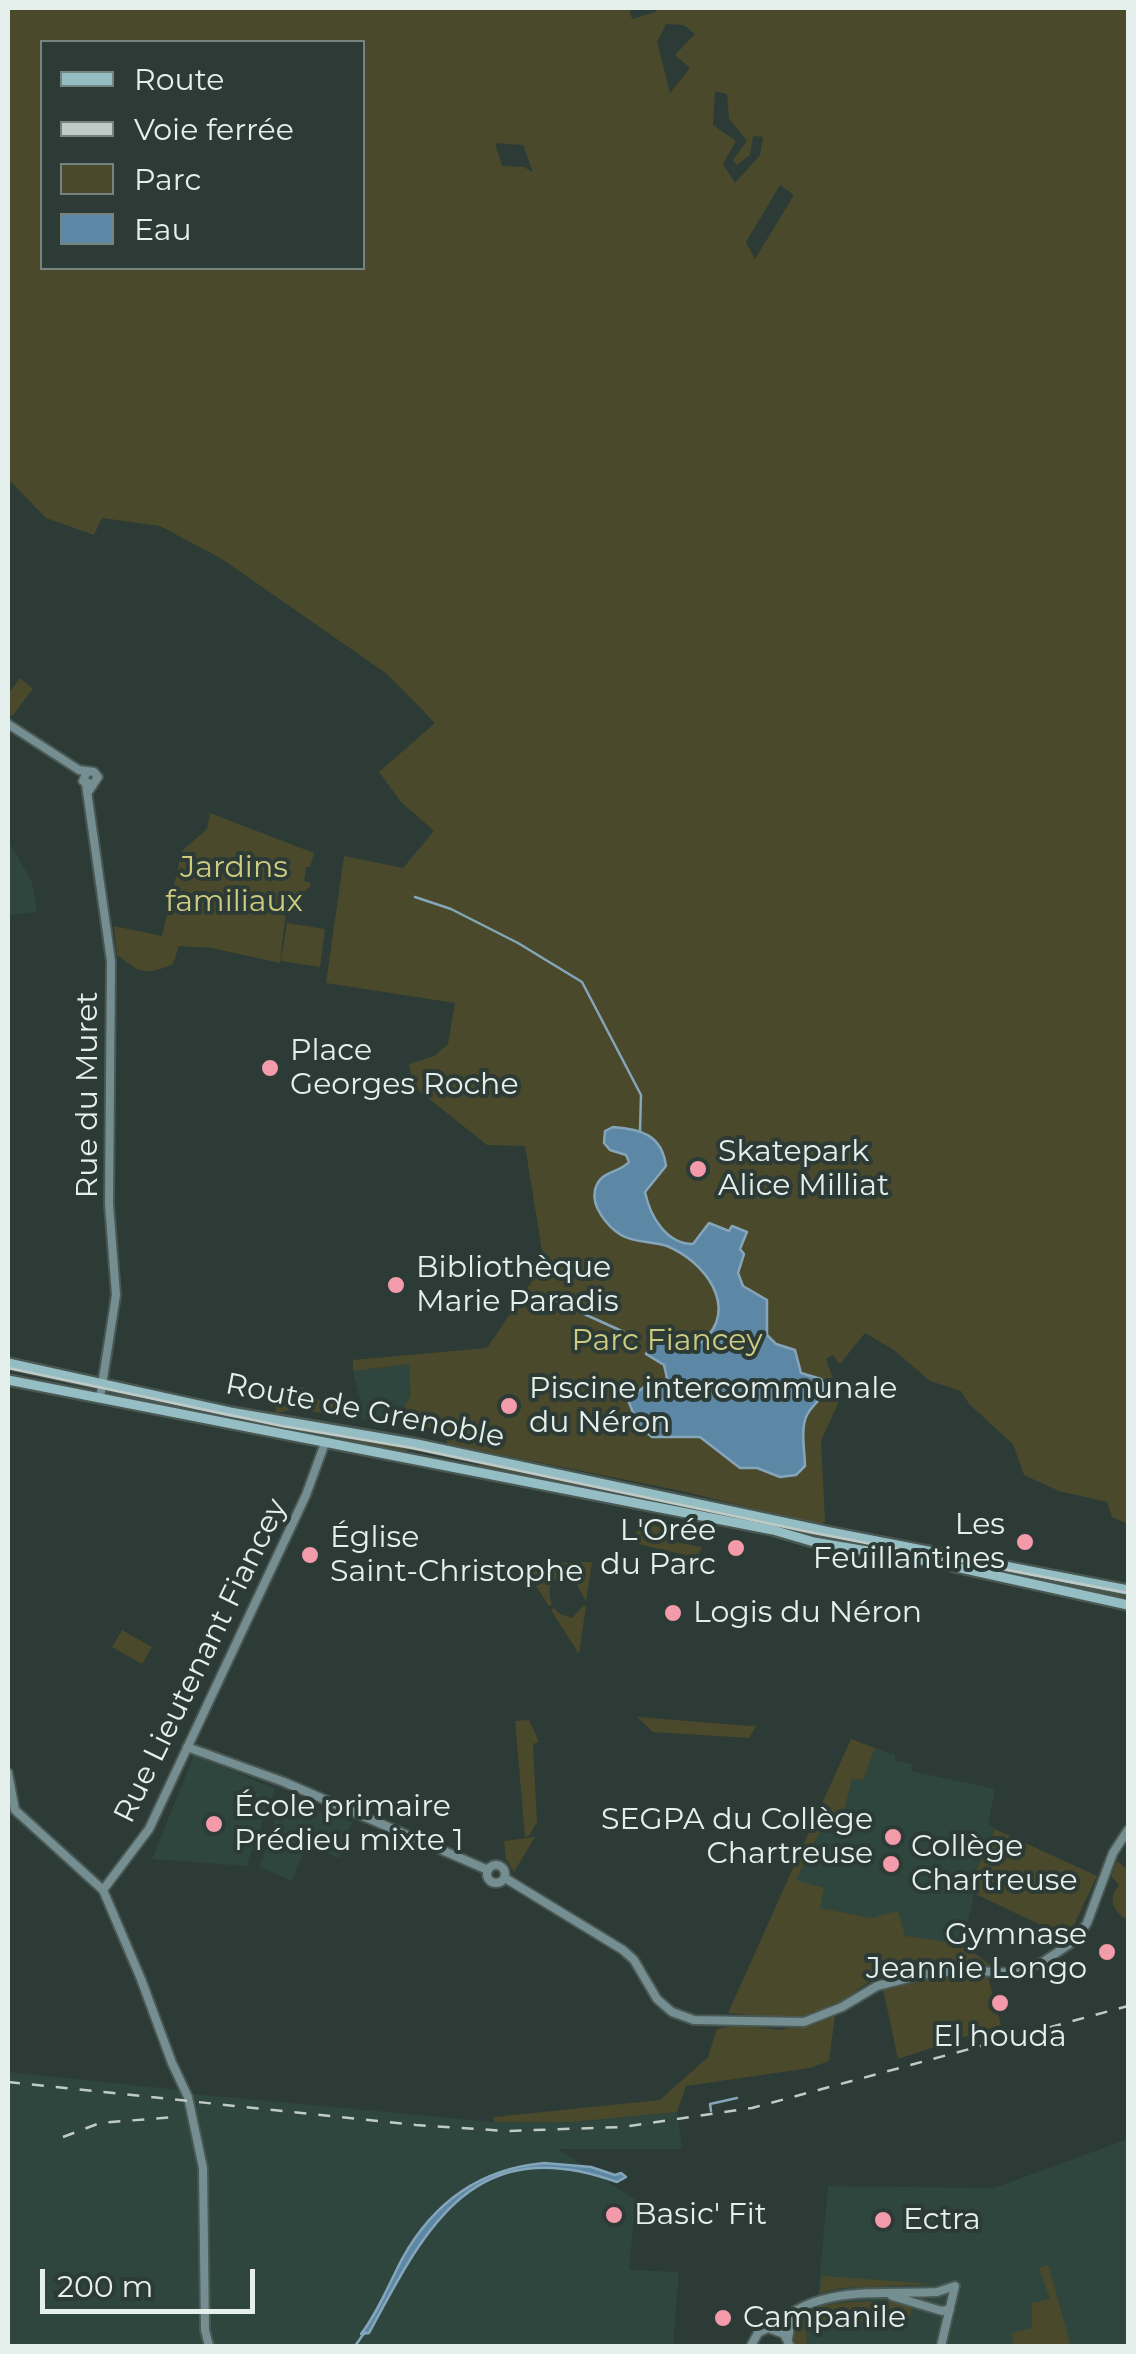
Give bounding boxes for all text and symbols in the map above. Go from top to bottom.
legend [40,40,365,270]
text: Route [134,61,224,98]
text: Voie ferrée [134,111,294,148]
text: Parc [134,161,201,198]
text: Eau [134,211,192,248]
park label: Jardins familiaux [165,850,303,920]
street label: Rue du Muret [70,992,106,1198]
place label: Place Georges Roche [290,1033,518,1104]
marker: Place Georges Roche [259,1057,281,1079]
place label: Skatepark Alice Milliat [718,1134,889,1204]
marker: Skatepark Alice Milliat [687,1158,709,1180]
place label: Bibliothèque Marie Paradis [416,1250,619,1320]
marker: Bibliothèque Marie Paradis [385,1274,407,1296]
park label: Parc Fiancey [571,1323,763,1359]
street label: Route de Grenoble [223,1366,507,1456]
place label: Piscine intercommunale du Néron [529,1371,897,1442]
marker: Piscine intercommunale du Néron [498,1395,520,1417]
street label: Rue Lieutenant Fiancey [107,1493,295,1829]
place label: Les Feuillantines [813,1507,1005,1578]
place label: L'Orée du Parc [600,1513,716,1584]
place label: Église Saint-Christophe [330,1520,583,1590]
marker: Les Feuillantines [1014,1531,1036,1553]
marker: L'Orée du Parc [725,1537,747,1559]
marker: Église Saint-Christophe [299,1544,321,1566]
place label: Logis du Néron [693,1595,922,1631]
marker: Logis du Néron [662,1602,684,1624]
place label: École primaire Prédieu mixte 1 [234,1789,464,1860]
place label: SEGPA du Collège Chartreuse [601,1802,873,1872]
marker: École primaire Prédieu mixte 1 [203,1813,225,1835]
marker: SEGPA du Collège Chartreuse [882,1826,904,1848]
place label: Collège Chartreuse [911,1829,1078,1900]
marker: Collège Chartreuse [880,1853,902,1875]
place label: Gymnase Jeannie Longo [866,1917,1087,1988]
marker: Gymnase Jeannie Longo [1096,1941,1118,1963]
marker: El houda [989,1992,1011,2014]
place label: El houda [933,2019,1067,2055]
place label: Basic' Fit [634,2197,767,2233]
place label: Ectra [903,2202,981,2238]
marker: Basic' Fit [603,2204,625,2226]
marker: Ectra [872,2209,894,2231]
scale bar [45,2249,260,2311]
text: 200 m [57,2268,153,2305]
place label: Campanile [743,2300,906,2336]
marker: Campanile [712,2307,734,2329]

